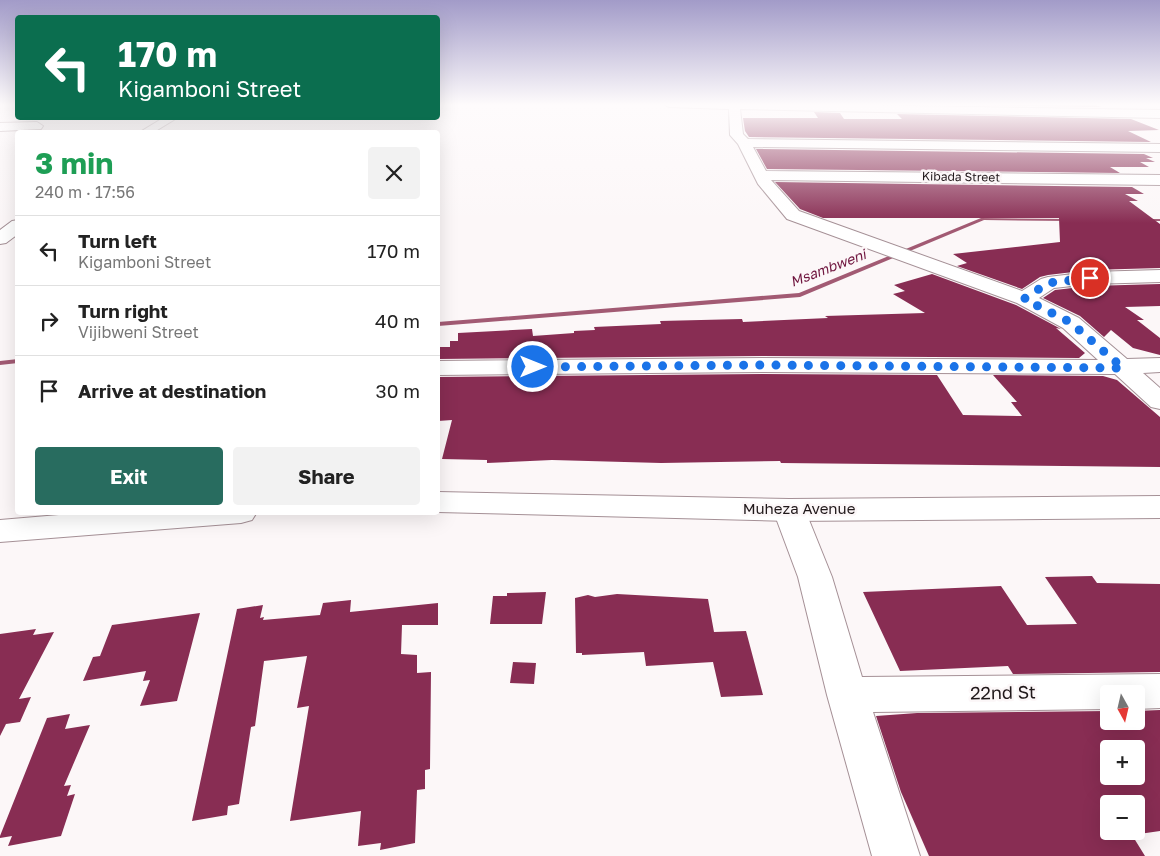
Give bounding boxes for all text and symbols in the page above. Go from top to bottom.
text: 170 m [118,33,217,75]
icon: left [35,35,100,100]
text: Kigamboni Street [118,75,301,102]
text: 3 min [35,145,113,181]
button: close [368,147,420,199]
street label: Kibada Street [922,168,1000,185]
text: 240 m · 17:56 [35,182,135,202]
text: Turn left [78,229,157,252]
icon: left [35,237,63,265]
text: 170 m [367,239,420,262]
water label: Msambweni [787,244,870,290]
text: Kigamboni Street [78,252,211,272]
pin [1069,257,1111,299]
icon: arrive [1076,264,1104,292]
text: Turn right [78,299,168,322]
icon: right [35,307,63,335]
text: 40 m [375,309,420,332]
text: Vijibweni Street [78,322,199,342]
position arrow [506,340,558,392]
icon: arrive [35,377,63,405]
text: Arrive at destination [78,379,266,402]
text: 30 m [376,379,420,402]
button: Exit [35,447,223,505]
button: Share [233,447,420,505]
street label: Muheza Avenue [743,499,856,517]
street label: 22nd St [970,680,1036,704]
north arrow [1100,685,1145,730]
map controls [1100,685,1145,840]
button: + [1100,740,1145,785]
button: − [1100,795,1145,840]

